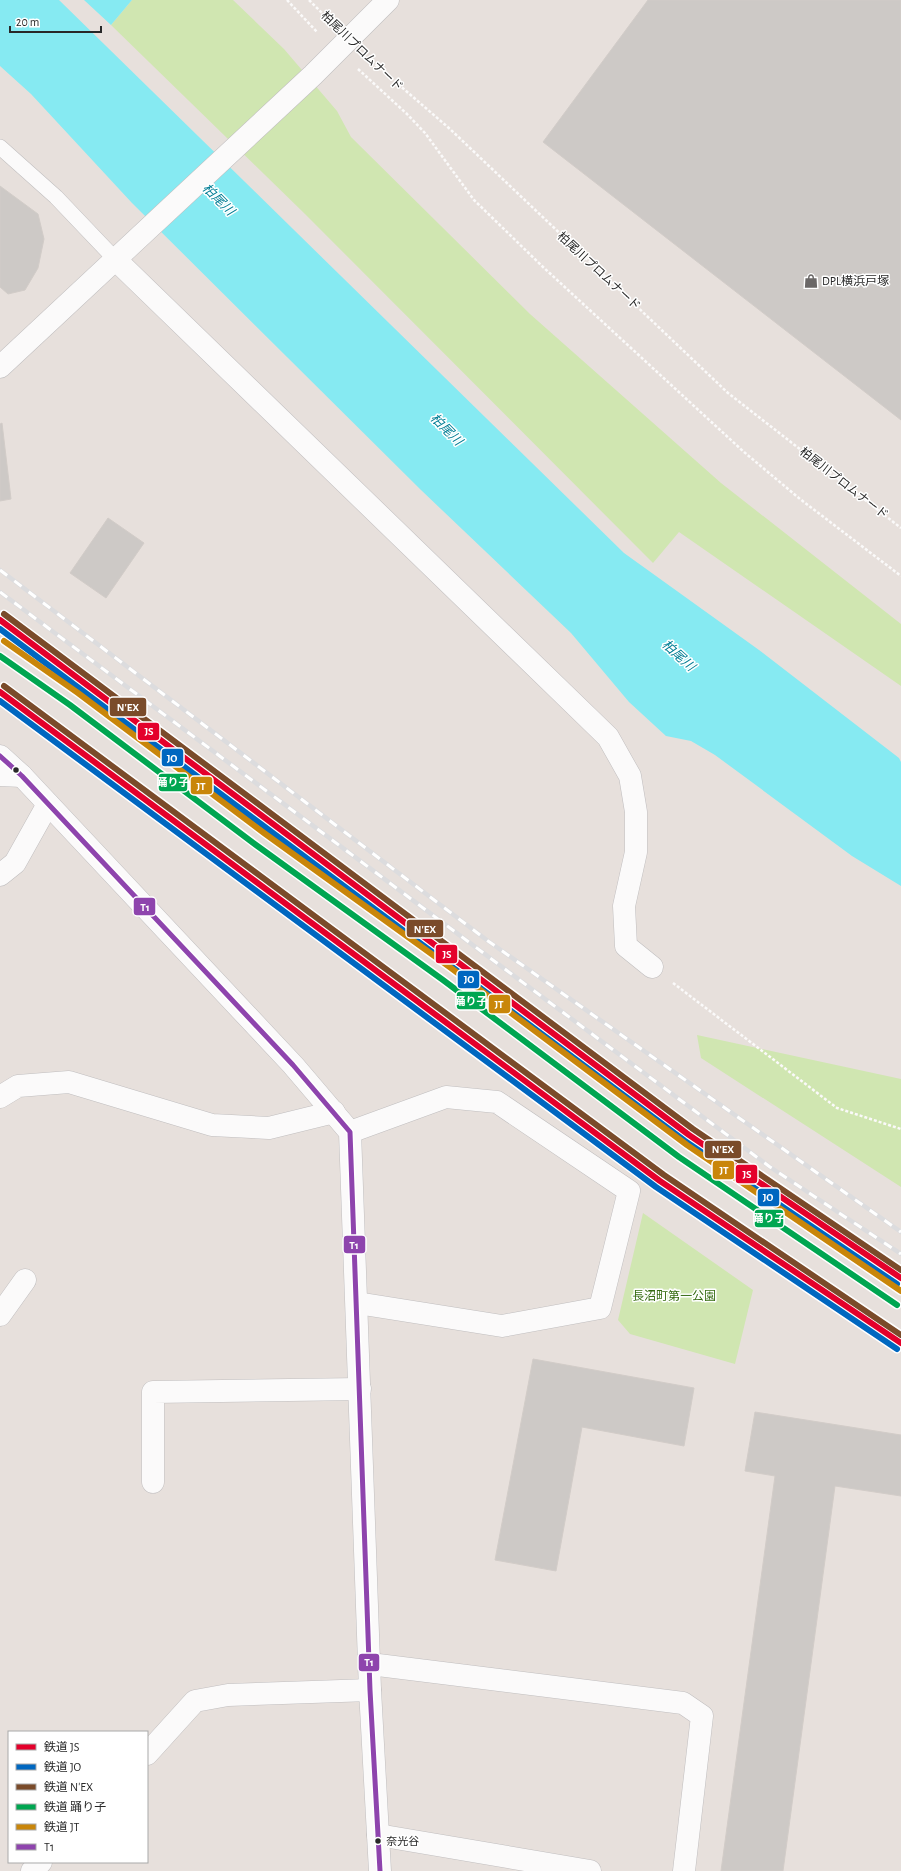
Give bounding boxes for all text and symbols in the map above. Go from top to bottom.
scale bar [10,8,101,34]
street label: 柏尾川プロムナード [319,8,406,93]
text: 20 m [16,16,39,28]
water label: 柏尾川 [200,181,239,220]
street label: 柏尾川プロムナード [555,229,643,312]
shop icon: DPL横浜戸塚 [803,273,819,289]
place label: DPL横浜戸塚 [822,274,889,287]
water label: 柏尾川 [428,411,467,450]
street label: 柏尾川プロムナード [798,444,891,521]
water label: 柏尾川 [659,637,699,675]
line badge: N'EX [109,697,147,717]
text: N'EX [117,702,139,713]
line badge: JS [137,722,160,741]
text: JS [144,726,154,737]
line badge: JO [161,748,184,767]
text: JO [167,753,177,764]
unlabelled marker [11,765,21,775]
line badge: 踊り子 [158,773,188,792]
text: 踊り子 [157,776,190,788]
line badge: JT [190,776,213,795]
text: JT [196,781,206,792]
line badge: T1 [133,897,156,916]
text: T1 [140,902,150,913]
line badge: N'EX [406,919,444,938]
text: N'EX [414,924,436,935]
line badge: JS [435,944,458,964]
text: JS [442,949,452,960]
line badge: JO [457,970,480,989]
text: JO [464,974,474,985]
line badge: 踊り子 [456,991,486,1010]
line badge: JT [488,994,511,1014]
text: 踊り子 [455,995,488,1007]
text: JT [494,999,504,1010]
line badge: N'EX [704,1140,742,1159]
text: N'EX [712,1144,734,1155]
line badge: JT [712,1160,735,1180]
line badge: JS [735,1164,758,1184]
text: JT [719,1165,729,1176]
text: JS [742,1169,752,1180]
line badge: JO [757,1188,780,1207]
text: JO [763,1192,773,1203]
line badge: 踊り子 [754,1209,784,1228]
text: 踊り子 [753,1212,786,1224]
line badge: T1 [343,1235,366,1254]
text: T1 [349,1240,359,1251]
park label: 長沼町第一公園 [632,1289,716,1302]
line badge: T1 [358,1653,380,1672]
text: T1 [364,1657,374,1668]
legend [8,1731,148,1863]
text: 鉄道 JS [44,1740,80,1753]
text: 鉄道 JO [44,1760,81,1773]
text: 鉄道 N'EX [44,1780,93,1793]
text: 鉄道 踊り子 [44,1800,106,1813]
text: 鉄道 JT [44,1820,80,1833]
place label: 奈光谷 [386,1835,419,1847]
marker: 奈光谷 [373,1836,383,1846]
text: T1 [44,1841,54,1853]

